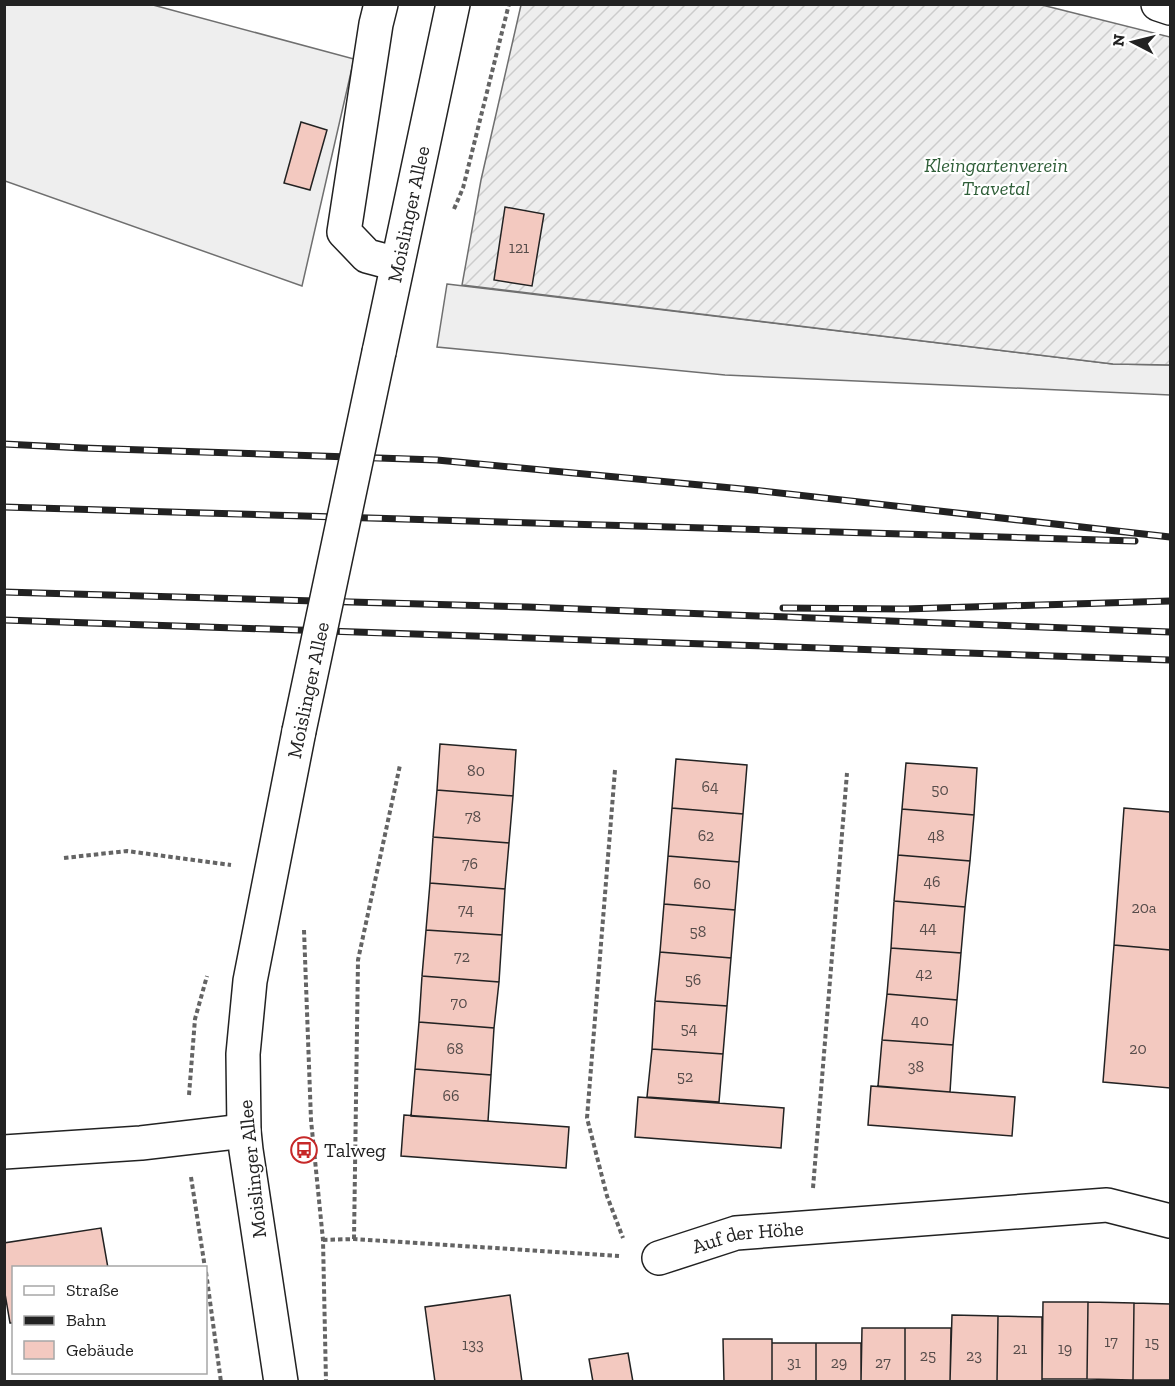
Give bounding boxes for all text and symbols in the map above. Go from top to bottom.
north arrow [1103,12,1163,72]
text: N [1108,33,1129,47]
street label: Moislinger Allee [382,144,435,285]
park label: Kleingartenverein Travetal [924,153,1068,200]
house number: 121 [509,238,529,257]
street label: Moislinger Allee [282,620,334,760]
house number: 80 [467,761,485,780]
house number: 64 [701,777,719,796]
house number: 50 [931,780,949,799]
house number: 78 [465,807,481,826]
house number: 62 [698,826,714,845]
house number: 48 [927,826,945,845]
house number: 76 [462,854,478,873]
house number: 46 [923,872,941,891]
house number: 60 [693,874,711,893]
house number: 20a [1131,898,1157,917]
house number: 74 [458,900,474,919]
house number: 44 [919,918,937,937]
house number: 58 [690,922,706,941]
house number: 72 [454,947,470,966]
house number: 42 [916,964,932,983]
house number: 56 [685,970,701,989]
house number: 70 [451,993,467,1012]
house number: 40 [911,1011,929,1030]
house number: 54 [681,1019,698,1038]
house number: 68 [446,1039,464,1058]
house number: 20 [1129,1039,1147,1058]
house number: 38 [908,1057,924,1076]
house number: 52 [677,1067,693,1086]
house number: 66 [443,1086,460,1105]
street label: Moislinger Allee [233,1099,271,1239]
bus stop icon: Talweg [289,1135,319,1165]
place label: Talweg [324,1138,386,1162]
street label: Auf der Höhe [689,1216,804,1259]
legend [12,1266,207,1374]
text: Straße [66,1279,119,1301]
text: Bahn [66,1309,107,1331]
house number: 17 [1104,1332,1118,1351]
house number: 15 [1145,1333,1159,1352]
house number: 133 [462,1335,484,1354]
text: Gebäude [66,1339,134,1361]
house number: 21 [1013,1339,1027,1358]
house number: 19 [1058,1339,1072,1358]
house number: 25 [920,1346,936,1365]
house number: 23 [966,1346,982,1365]
house number: 31 [787,1353,801,1372]
house number: 29 [831,1353,847,1372]
house number: 27 [875,1353,891,1372]

